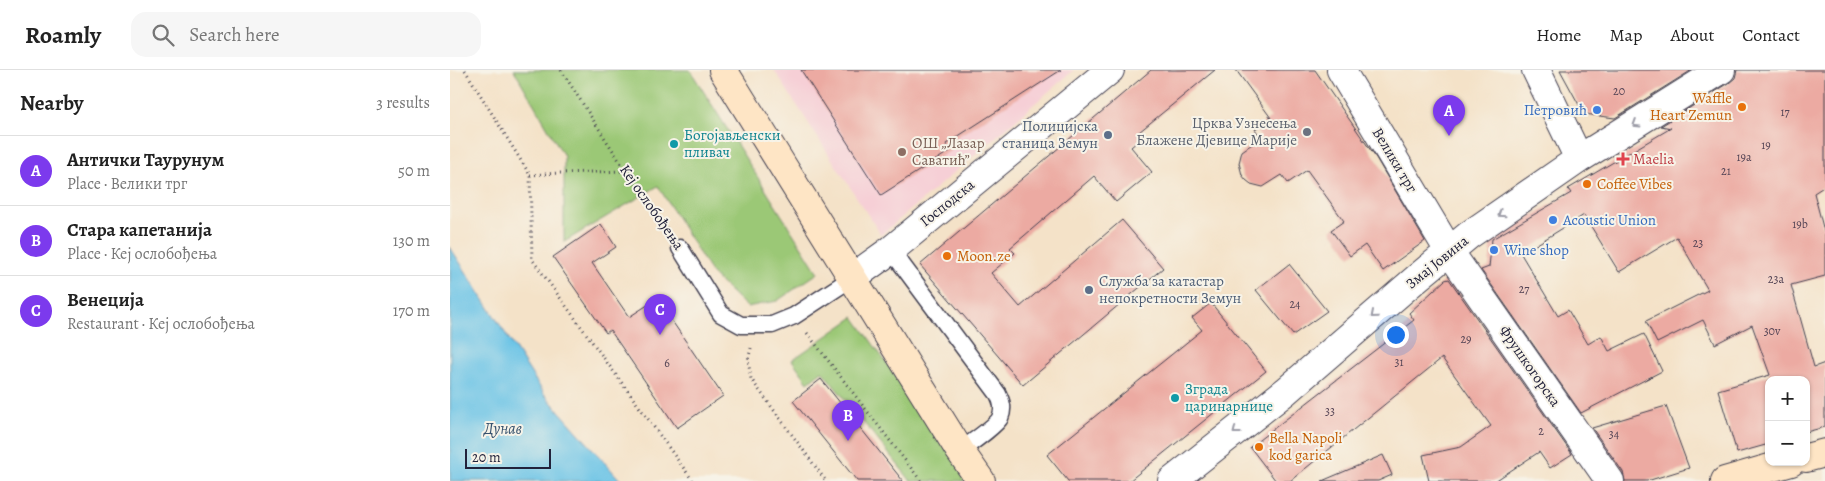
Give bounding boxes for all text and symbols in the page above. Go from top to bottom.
search box [131,12,481,57]
text: Roamly [25,19,101,51]
icon: search [149,21,177,49]
text: Search here [189,22,280,48]
text: Home [1536,23,1581,47]
text: Map [1609,23,1642,47]
text: About [1670,23,1714,47]
text: Contact [1742,23,1800,47]
house number: 20 [1613,83,1625,99]
place label: Waffle Heart Zemun [1650,88,1732,125]
text: Nearby [20,89,83,117]
text: 3 results [376,92,430,114]
pin: A [1433,95,1465,136]
place label: Петровић [1524,100,1587,120]
marker: Waffle Heart Zemun [1736,101,1748,113]
marker: Петровић [1591,104,1603,116]
house number: 17 [1780,104,1791,120]
place label: Црква Узнесења Блажене Дјевице Марије [1136,113,1297,150]
place label: Полицијска станица Земун [1002,116,1098,153]
one-way arrow [1632,117,1641,127]
street label: Велики трг [1368,124,1423,197]
place label: Богојављенски пливач [684,125,781,162]
marker: Црква Узнесења Блажене Дјевице Марије [1301,126,1313,138]
marker: Полицијска станица Земун [1102,129,1114,141]
place label: ОШ „Лазар Саватић” [912,133,985,170]
house number: 19 [1761,137,1771,153]
marker: Богојављенски пливач [668,138,680,150]
marker: ОШ „Лазар Саватић” [896,146,908,158]
text: Антички Таурунум [67,147,224,173]
place label: Maelia [1633,149,1674,169]
house number: 19a [1736,149,1752,165]
marker: Maelia [1617,153,1629,165]
text: A [31,160,41,182]
text: 50 m [398,160,430,182]
street label: Кеј ослобођења [615,160,689,254]
house number: 21 [1721,163,1731,179]
text: Place · Велики трг [67,173,187,195]
place label: Coffee Vibes [1597,174,1672,194]
street label: Господска [916,175,979,231]
marker: Coffee Vibes [1581,178,1593,190]
one-way arrow [1497,208,1506,217]
place label: Acoustic Union [1562,210,1656,230]
marker: Acoustic Union [1547,214,1559,226]
house number: 19b [1792,216,1808,232]
text: Стара капетанија [67,217,212,243]
text: B [31,230,41,252]
text: 130 m [393,230,430,252]
street label: Змај Јовина [1402,231,1472,293]
house number: 23 [1693,235,1703,251]
place label: Wine shop [1503,240,1569,260]
text: Place · Кеј ослобођења [67,243,217,265]
marker: Wine shop [1488,244,1500,256]
place label: Moon.ze [957,246,1011,266]
marker: Moon.ze [941,250,953,262]
place label: Служба за катастар непокретности Земун [1099,271,1242,308]
house number: 23a [1768,271,1785,287]
house number: 27 [1519,281,1530,297]
marker: Служба за катастар непокретности Земун [1083,284,1095,296]
text: Венеција [67,287,144,313]
pin: C [644,294,676,335]
house number: 24 [1289,296,1301,312]
text: C [31,300,41,322]
text: 170 m [393,300,430,322]
one-way arrow [1370,310,1379,319]
text: Restaurant · Кеј ослобођења [67,313,255,335]
street label: Фрушкогорска [1495,321,1565,411]
your location [1383,322,1409,348]
house number: 30v [1764,323,1781,339]
house number: 29 [1460,331,1472,347]
house number: 31 [1394,354,1404,370]
house number: 6 [664,355,670,371]
map controls [1765,376,1810,466]
button: + [1765,376,1810,421]
place label: Зграда царинарнице [1185,379,1273,416]
marker: Зграда царинарнице [1169,392,1181,404]
pin: B [832,400,864,441]
house number: 33 [1325,403,1335,419]
water label: Дунав [483,418,522,440]
button: − [1765,421,1810,466]
house number: 2 [1538,423,1544,439]
one-way arrow [1233,425,1242,433]
house number: 34 [1609,426,1620,442]
place label: Bella Napoli kod garica [1269,428,1343,465]
marker: Bella Napoli kod garica [1253,441,1265,453]
scale bar [465,446,551,469]
text: 20 m [472,448,501,467]

